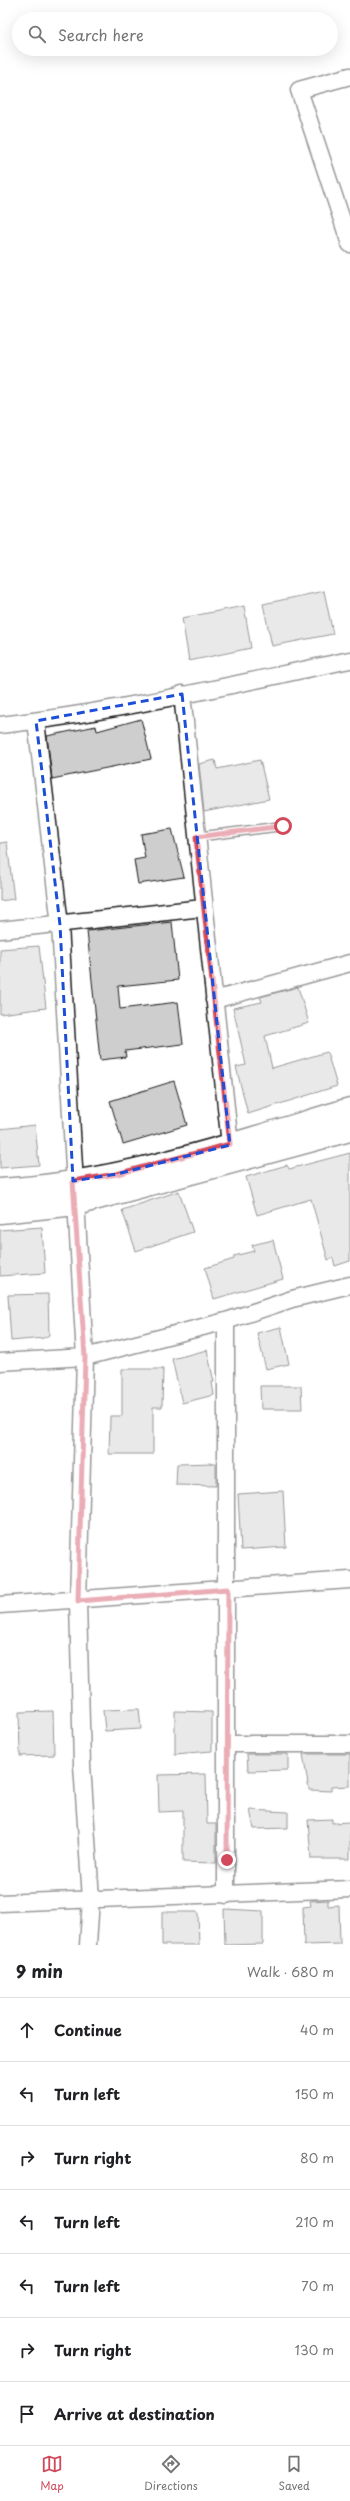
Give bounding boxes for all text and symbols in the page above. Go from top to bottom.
search box [12,12,338,56]
icon: search [26,23,48,45]
text: Search here [58,23,144,46]
route start [274,817,292,835]
route end [218,1851,236,1869]
text: 9 min [16,1958,63,1984]
text: Walk · 680 m [247,1962,334,1981]
text: Continue [54,2018,122,2041]
icon: ahead [16,2019,38,2041]
text: 40 m [300,2020,334,2039]
text: Turn left [54,2082,120,2105]
icon: left [16,2083,38,2105]
text: 150 m [295,2084,334,2103]
text: Turn right [54,2146,131,2169]
icon: right [16,2147,38,2169]
text: 80 m [300,2148,334,2167]
text: Turn left [54,2210,120,2233]
icon: left [16,2211,38,2233]
text: 210 m [295,2212,334,2231]
text: Turn left [54,2274,120,2297]
icon: left [16,2275,38,2297]
text: 70 m [301,2276,334,2295]
text: Turn right [54,2338,131,2361]
icon: right [16,2339,38,2361]
text: 130 m [295,2340,334,2359]
text: Arrive at destination [54,2402,215,2425]
icon: arrive [16,2403,38,2425]
tab: Map [40,2453,64,2494]
tab: Directions [144,2453,198,2494]
tab: Saved [278,2453,310,2494]

